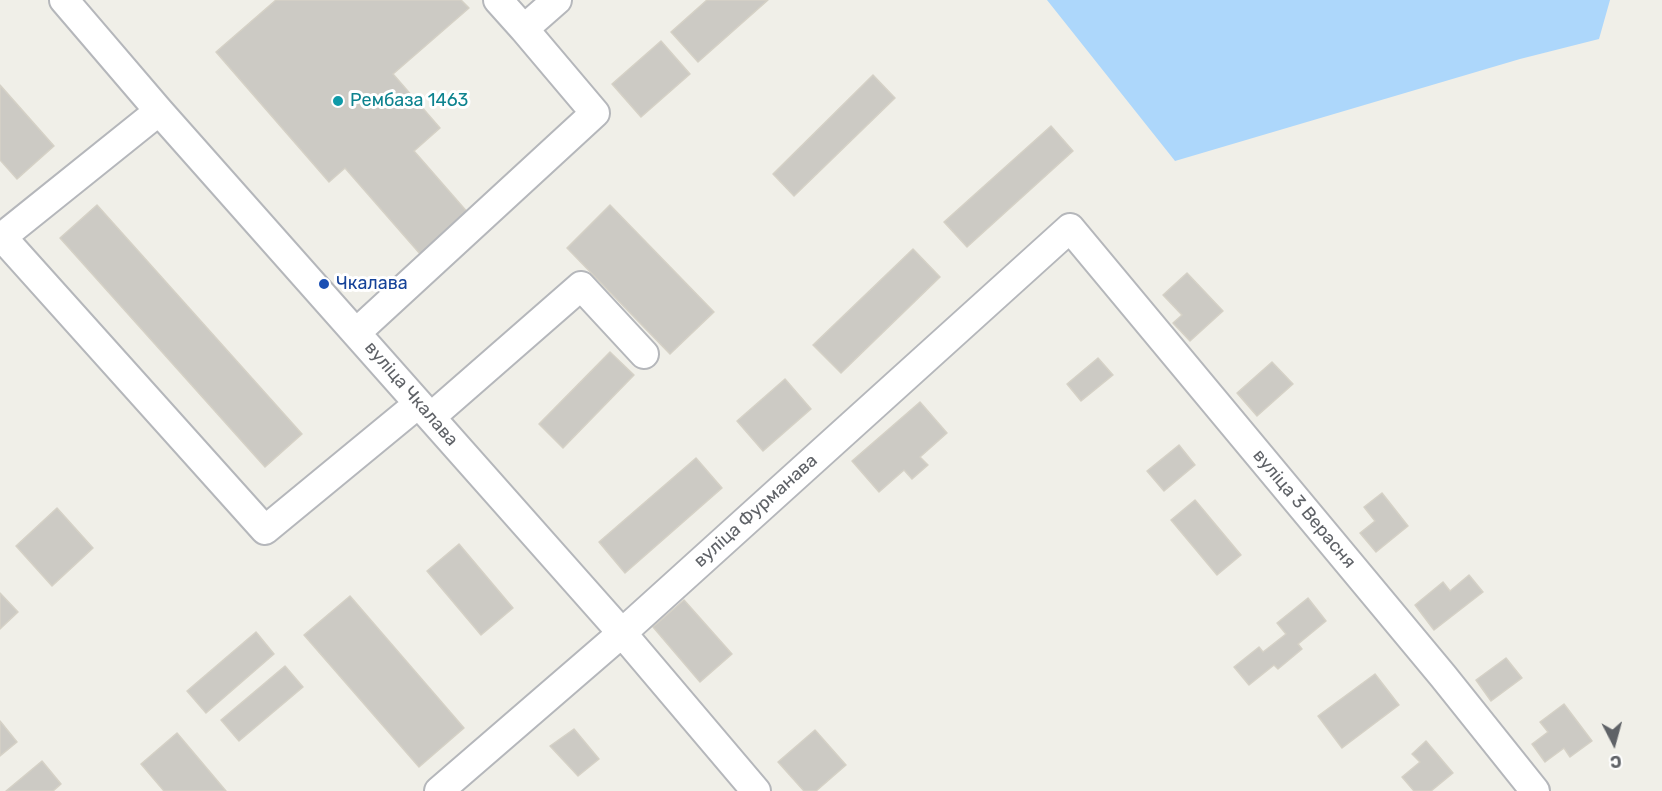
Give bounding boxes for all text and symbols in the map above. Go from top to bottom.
place label: Рембаза 1463 [350,90,468,112]
marker: Рембаза 1463 [331,94,345,108]
place label: Чкалава [336,273,408,295]
marker: Чкалава [317,277,331,291]
street label: вуліца Чкалава [360,337,462,451]
street label: вуліца 3 Верасня [1248,445,1360,573]
street label: вуліца Фурманава [690,450,822,572]
north arrow [1584,713,1644,773]
text: С [1609,751,1623,771]

